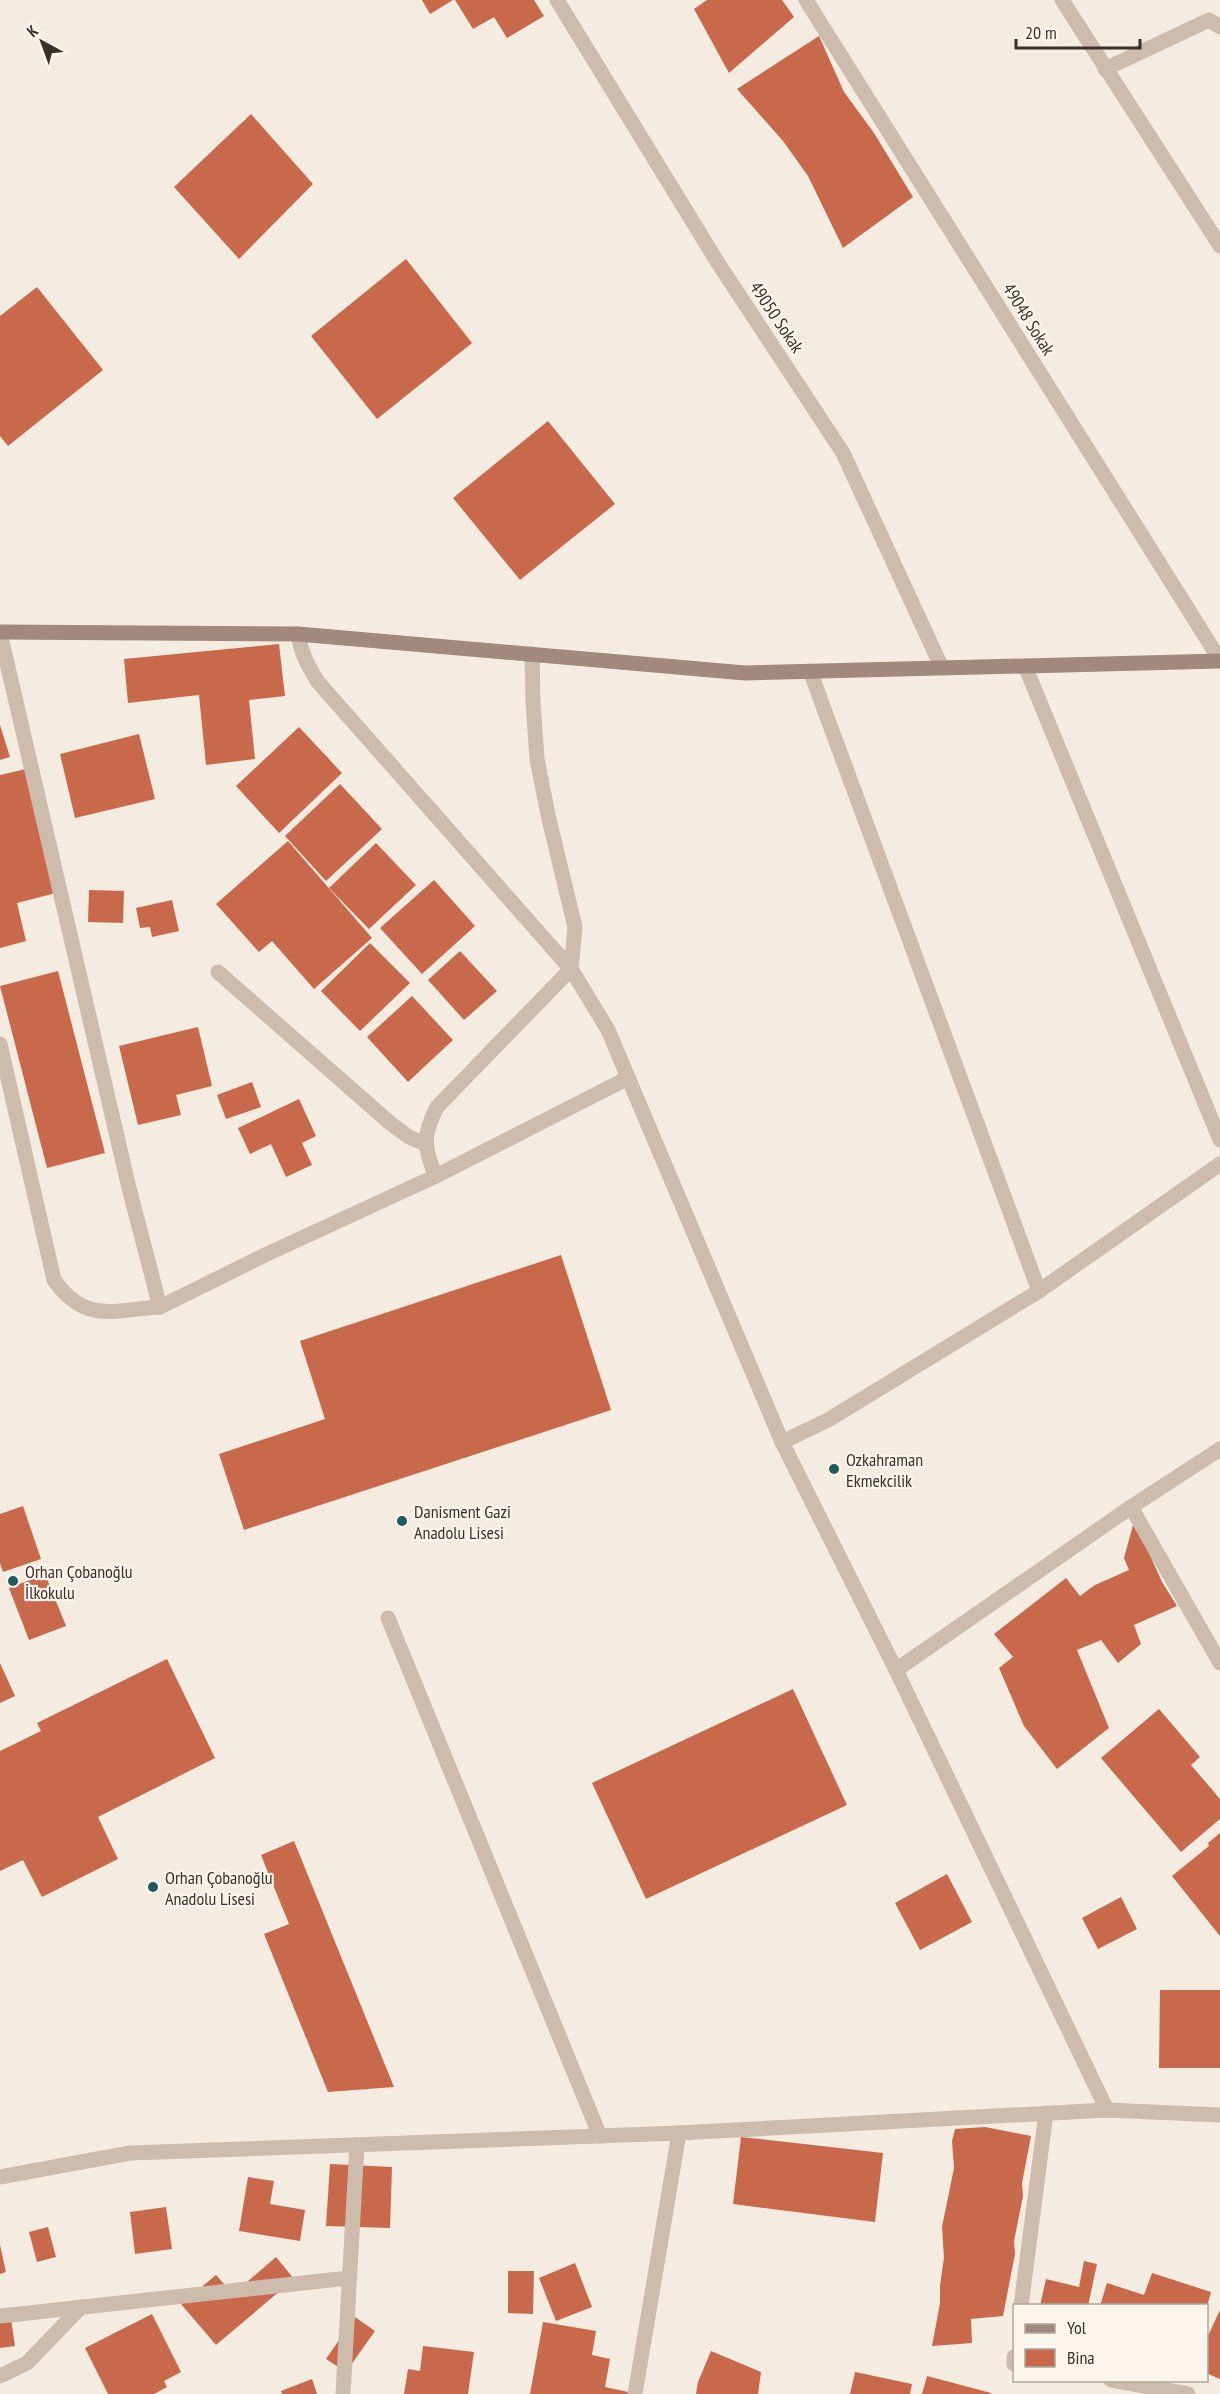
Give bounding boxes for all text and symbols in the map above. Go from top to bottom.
north arrow [12,12,72,72]
scale bar [1016,12,1140,50]
text: K [22,20,42,41]
text: 20 m [1025,21,1057,44]
street label: 49050 Sokak [745,277,809,357]
street label: 49048 Sokak [998,279,1060,359]
place label: Ozkahraman Ekmekcilik [846,1448,923,1492]
marker: Ozkahraman Ekmekcilik [827,1462,841,1476]
place label: Danisment Gazi Anadolu Lisesi [414,1500,511,1544]
marker: Danisment Gazi Anadolu Lisesi [395,1514,409,1528]
place label: Orhan Çobanoğlu İlkokulu [25,1560,133,1604]
marker: Orhan Çobanoğlu İlkokulu [6,1574,20,1588]
place label: Orhan Çobanoğlu Anadolu Lisesi [165,1866,273,1910]
marker: Orhan Çobanoğlu Anadolu Lisesi [146,1880,160,1894]
legend [1013,2304,1208,2382]
text: Yol [1067,2316,1087,2339]
text: Bina [1067,2346,1095,2369]

